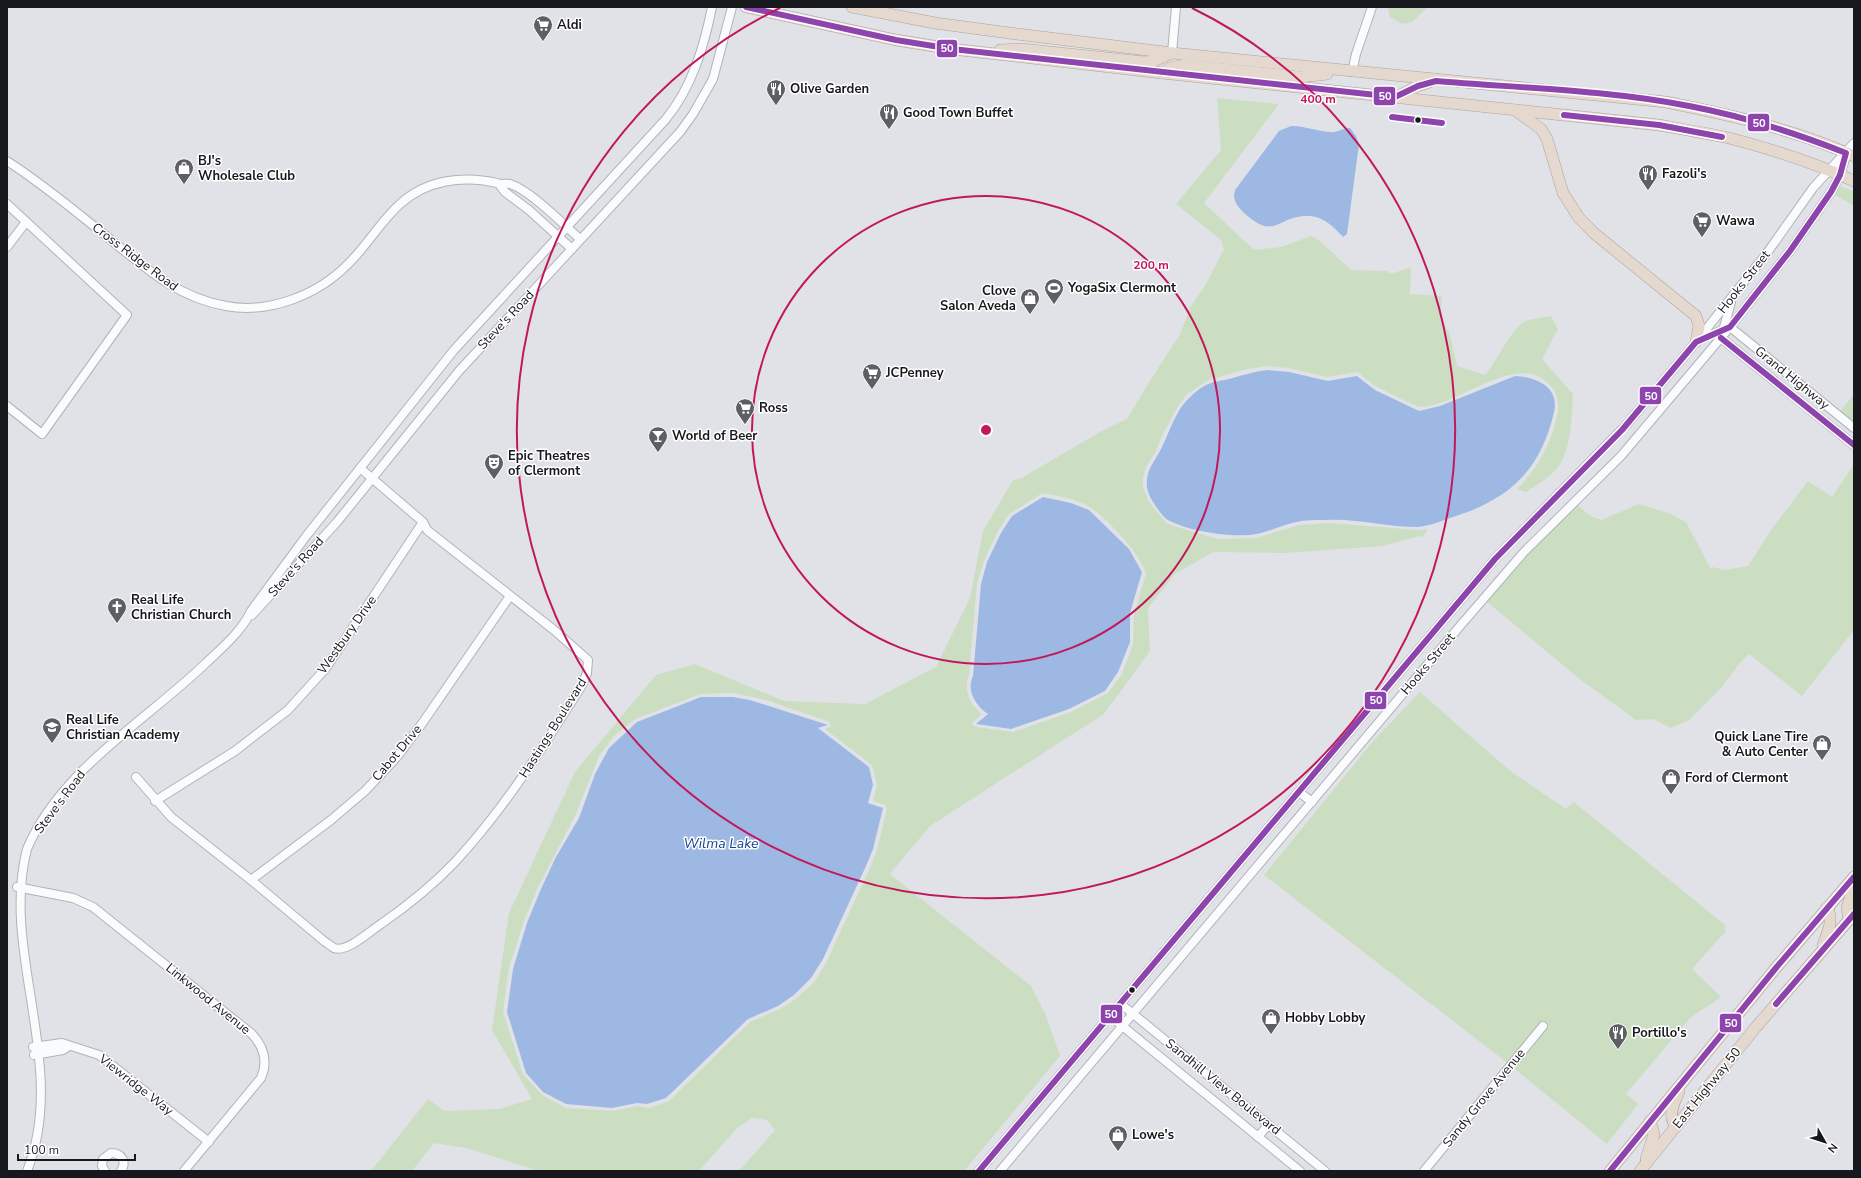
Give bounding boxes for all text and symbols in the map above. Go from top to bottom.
supermarket icon: Aldi [532,14,554,42]
place label: Aldi [557,16,582,34]
line badge: 50 [936,39,958,58]
text: 50 [940,41,954,56]
restaurant icon: Olive Garden [765,78,787,106]
place label: Olive Garden [790,80,869,98]
line badge: 50 [1373,86,1396,106]
text: 50 [1378,89,1392,104]
text: 400 m [1300,91,1336,107]
restaurant icon: Good Town Buffet [878,102,900,130]
place label: Good Town Buffet [903,104,1014,122]
line badge: 50 [1747,113,1770,132]
unlabelled marker [1413,115,1423,125]
text: 50 [1752,116,1766,131]
place label: BJ's Wholesale Club [198,152,295,185]
shop icon: BJ's Wholesale Club [173,157,195,185]
restaurant icon: Fazoli's [1637,163,1659,191]
place label: Fazoli's [1662,165,1707,183]
supermarket icon: Wawa [1691,210,1713,238]
place label: Wawa [1716,212,1755,230]
street label: Cross Ridge Road [88,219,182,295]
street label: Hooks Street [1714,246,1775,317]
text: 200 m [1133,257,1169,273]
sports icon: YogaSix Clermont [1043,277,1065,305]
place label: YogaSix Clermont [1067,279,1177,297]
place label: Clove Salon Aveda [940,282,1016,315]
street label: Steve's Road [474,286,538,354]
shop icon: Clove Salon Aveda [1019,287,1041,315]
street label: Grand Highway [1751,342,1833,414]
supermarket icon: JCPenney [861,362,883,390]
place label: JCPenney [885,364,944,382]
line badge: 50 [1639,386,1662,405]
text: 50 [1644,389,1658,404]
supermarket icon: Ross [734,397,756,425]
place label: Ross [759,399,788,417]
centre of rings [979,423,993,437]
bar icon: World of Beer [647,425,669,453]
place label: World of Beer [672,427,758,445]
place label: Epic Theatres of Clermont [508,447,590,480]
theatre icon: Epic Theatres of Clermont [483,452,505,480]
street label: Steve's Road [264,533,328,601]
place label: Real Life Christian Church [131,591,231,624]
street label: Westbury Drive [313,592,381,678]
church icon: Real Life Christian Church [106,596,128,624]
street label: Hooks Street [1397,629,1460,699]
street label: Hastings Boulevard [515,675,591,781]
line badge: 50 [1364,691,1387,710]
text: 50 [1369,693,1383,708]
place label: Real Life Christian Academy [66,711,180,744]
school or university icon: Real Life Christian Academy [41,716,63,744]
street label: Cabot Drive [368,721,426,785]
place label: Quick Lane Tire & Auto Center [1714,728,1809,761]
shop icon: Quick Lane Tire & Auto Center [1811,733,1833,761]
street label: Steve's Road [30,766,90,838]
shop icon: Ford of Clermont [1660,767,1682,795]
place label: Ford of Clermont [1685,769,1789,787]
water label: Wilma Lake [683,834,759,853]
street label: Linkwood Avenue [162,959,254,1039]
unlabelled marker [1127,985,1137,995]
line badge: 50 [1100,1004,1123,1024]
text: 50 [1104,1007,1118,1022]
shop icon: Hobby Lobby [1260,1007,1282,1035]
place label: Hobby Lobby [1285,1009,1366,1027]
line badge: 50 [1719,1013,1742,1033]
text: 50 [1724,1016,1738,1031]
restaurant icon: Portillo's [1607,1022,1629,1050]
place label: Portillo's [1632,1024,1687,1042]
street label: Sandhill View Boulevard [1161,1035,1285,1139]
street label: East Highway 50 [1669,1044,1745,1132]
street label: Sandy Grove Avenue [1439,1045,1529,1151]
street label: Viewridge Way [94,1050,177,1120]
north arrow [1805,1122,1845,1162]
shop icon: Lowe's [1107,1124,1129,1152]
place label: Lowe's [1132,1126,1174,1144]
scale bar [18,1136,135,1162]
text: N [1824,1140,1841,1156]
text: 100 m [24,1142,59,1158]

